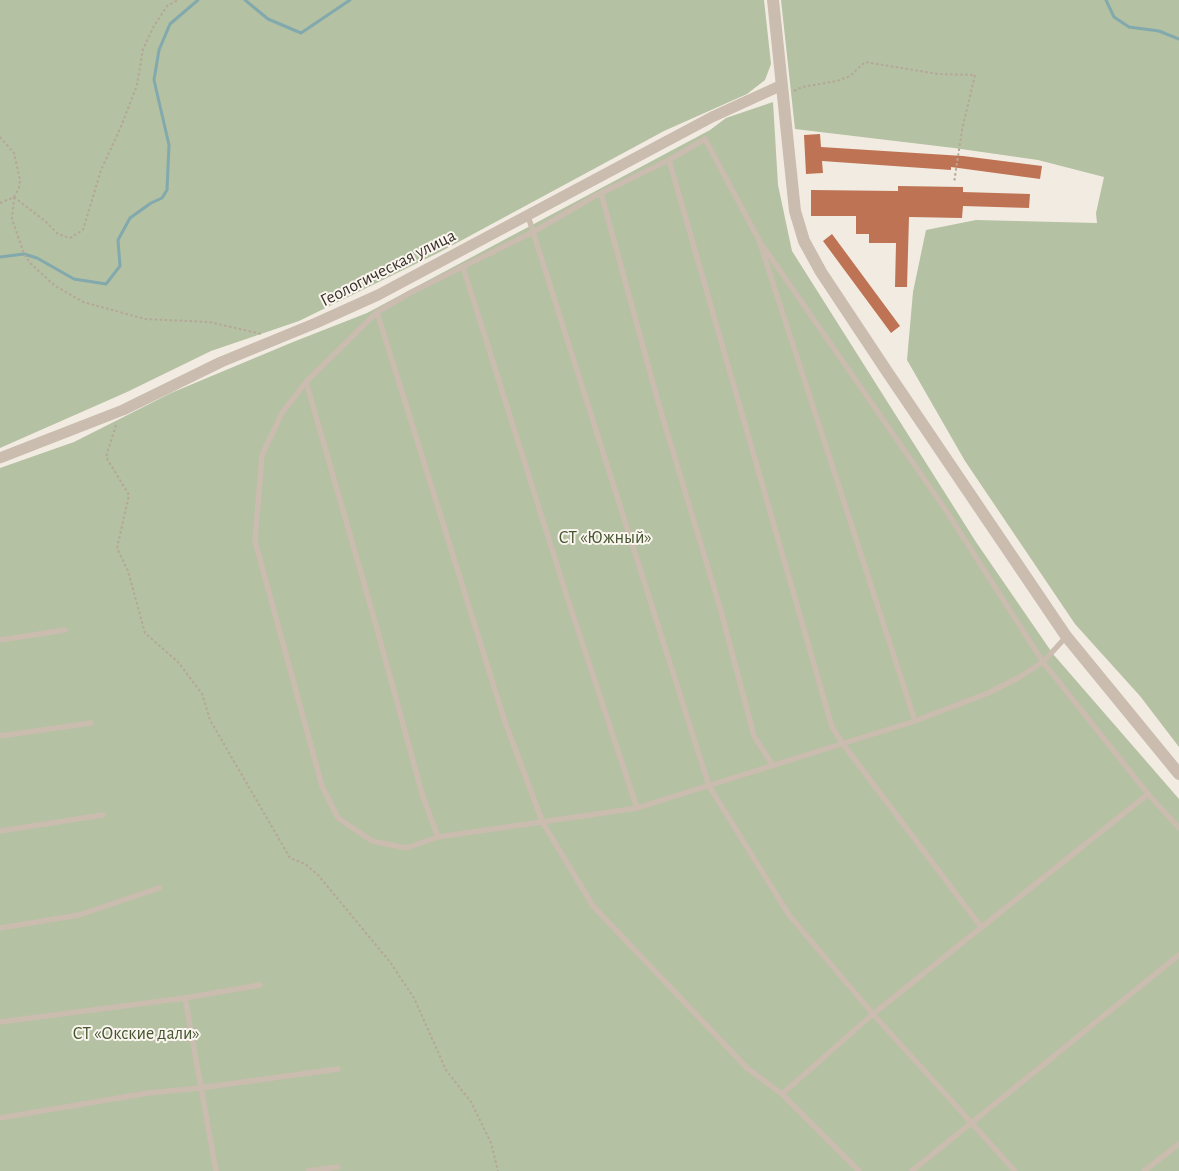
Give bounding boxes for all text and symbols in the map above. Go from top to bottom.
street label: Геологическая улица [317,224,459,312]
park label: СТ «Южный» [558,527,652,549]
park label: СТ «Окские дали» [72,1023,200,1045]

